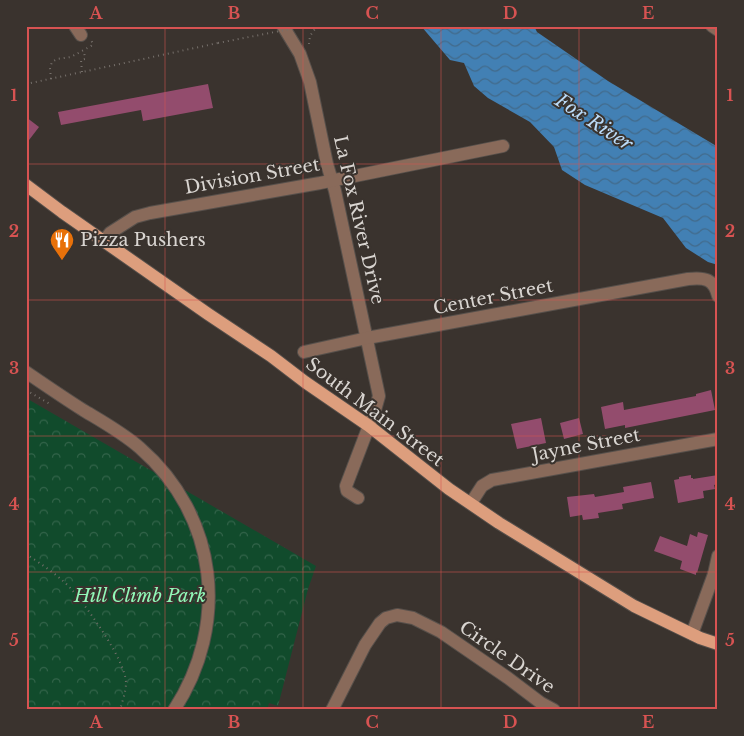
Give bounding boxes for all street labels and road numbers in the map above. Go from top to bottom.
street label: La Fox River Drive [329,134,389,306]
street label: Division Street [183,153,321,199]
street label: Center Street [431,275,555,319]
street label: South Main Street [302,353,449,471]
street label: Jayne Street [528,424,642,467]
street label: Circle Drive [455,616,559,698]

